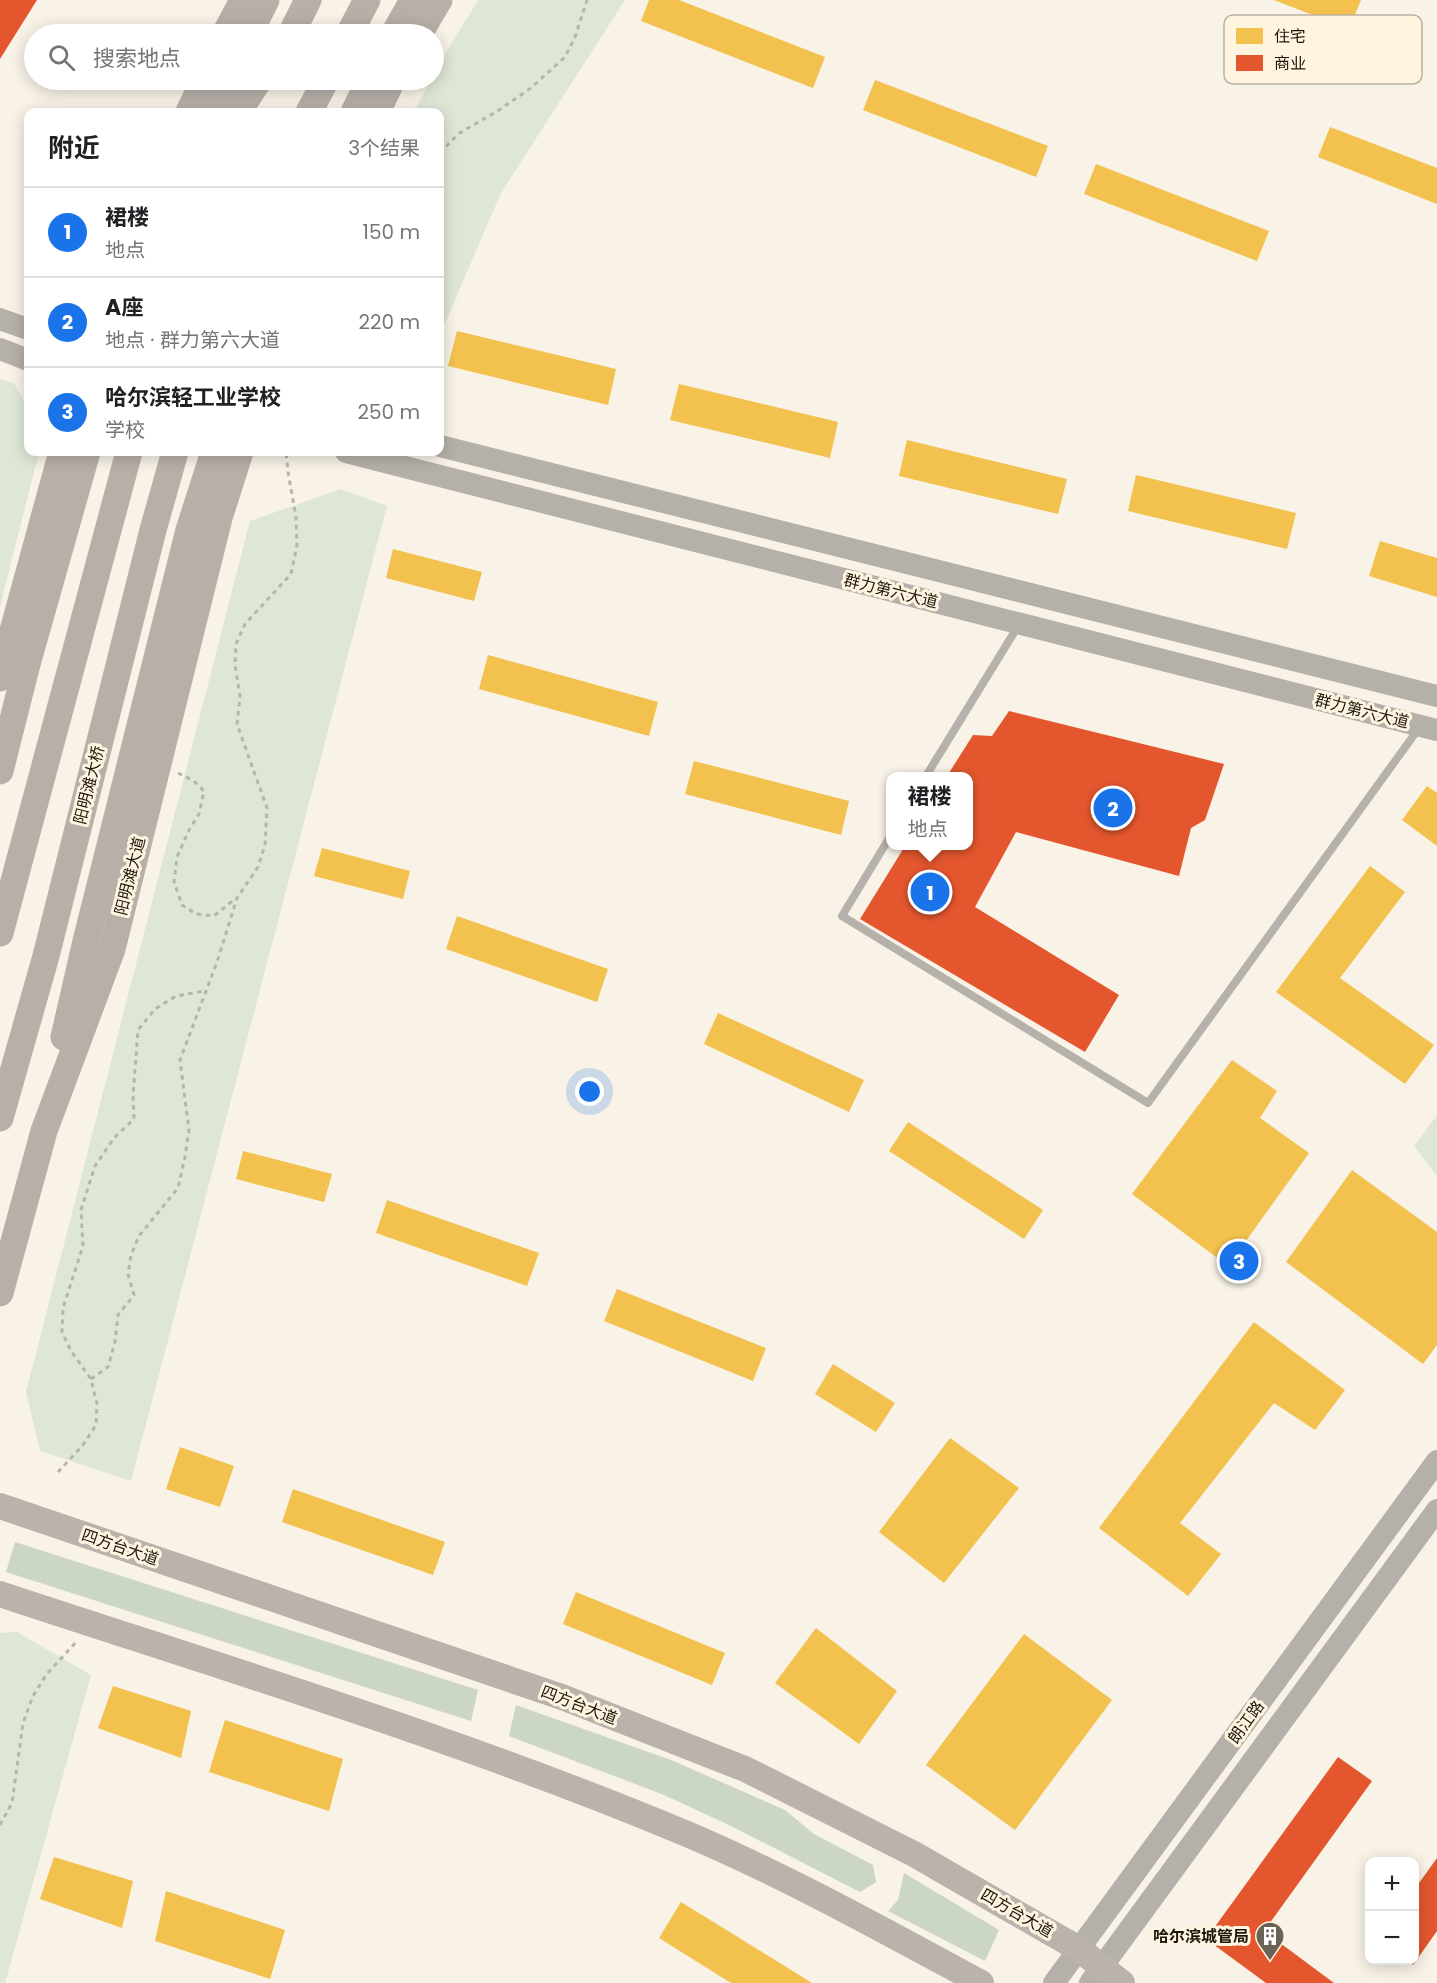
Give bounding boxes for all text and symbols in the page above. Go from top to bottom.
legend [1224,15,1422,84]
search box [24,24,444,90]
text: 住宅 [1274,25,1306,48]
icon: search [45,41,78,74]
text: 搜索地点 [93,43,181,74]
text: 商业 [1274,52,1306,75]
text: 附近 [48,130,100,166]
text: 3个结果 [348,134,420,162]
text: 裙楼 [105,202,149,233]
text: 1 [64,218,71,246]
text: 150 m [363,218,420,246]
text: 地点 [105,236,145,264]
text: A座 [105,292,143,323]
text: 2 [62,308,73,336]
text: 220 m [359,308,420,336]
text: 地点 · 群力第六大道 [105,326,280,354]
text: 哈尔滨轻工业学校 [105,382,281,413]
text: 3 [61,398,74,426]
text: 250 m [357,398,420,426]
text: 学校 [105,416,145,444]
street label: 群力第六大道 [842,568,940,614]
street label: 群力第六大道 [1313,688,1411,734]
street label: 阳明滩大桥 [68,743,110,827]
popup [886,772,973,850]
text: 裙楼 [907,781,952,812]
pin: 2 [1094,786,1132,830]
text: 地点 [907,815,947,843]
street label: 阳明滩大道 [109,834,151,918]
pin: 1 [910,870,950,914]
your location [575,1077,604,1106]
pin: 3 [1220,1238,1258,1284]
street label: 四方台大道 [78,1523,162,1571]
street label: 四方台大道 [538,1680,620,1730]
street label: 朗江路 [1223,1696,1269,1748]
map controls [1365,1857,1419,1965]
button: + [1365,1857,1419,1911]
street label: 四方台大道 [977,1883,1057,1943]
button: − [1365,1911,1419,1965]
building icon: 哈尔滨城管局 [1254,1920,1286,1962]
place label: 哈尔滨城管局 [1153,1925,1249,1948]

